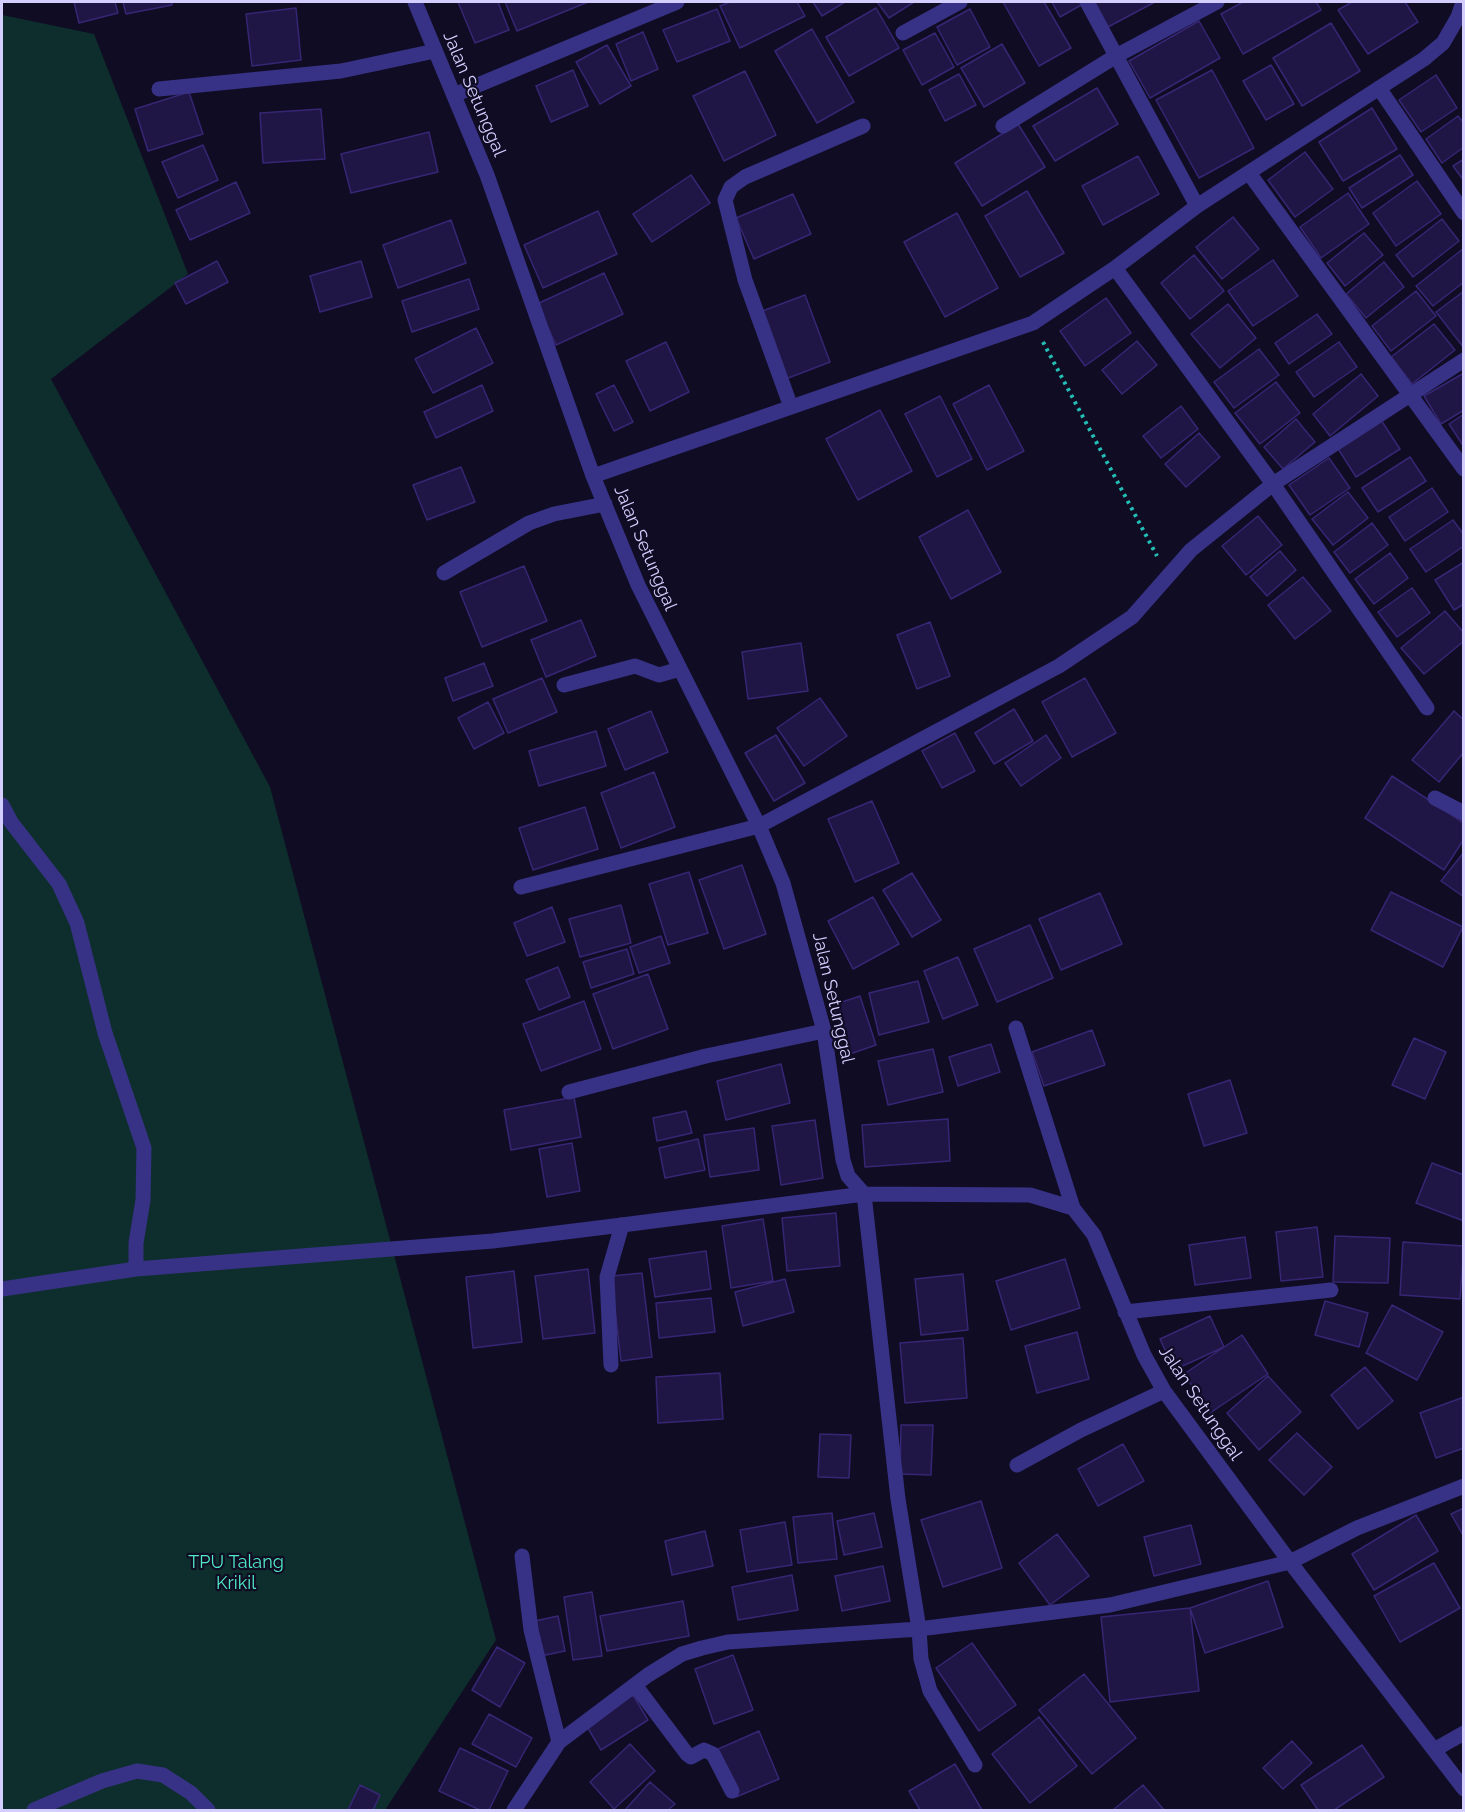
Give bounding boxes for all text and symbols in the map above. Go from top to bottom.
street label: Jalan Setunggal [438,28,510,160]
street label: Jalan Setunggal [609,482,681,614]
street label: Jalan Setunggal [807,930,859,1066]
street label: Jalan Setunggal [1154,1342,1246,1464]
park label: TPU Talang Krikil [188,1552,284,1594]

